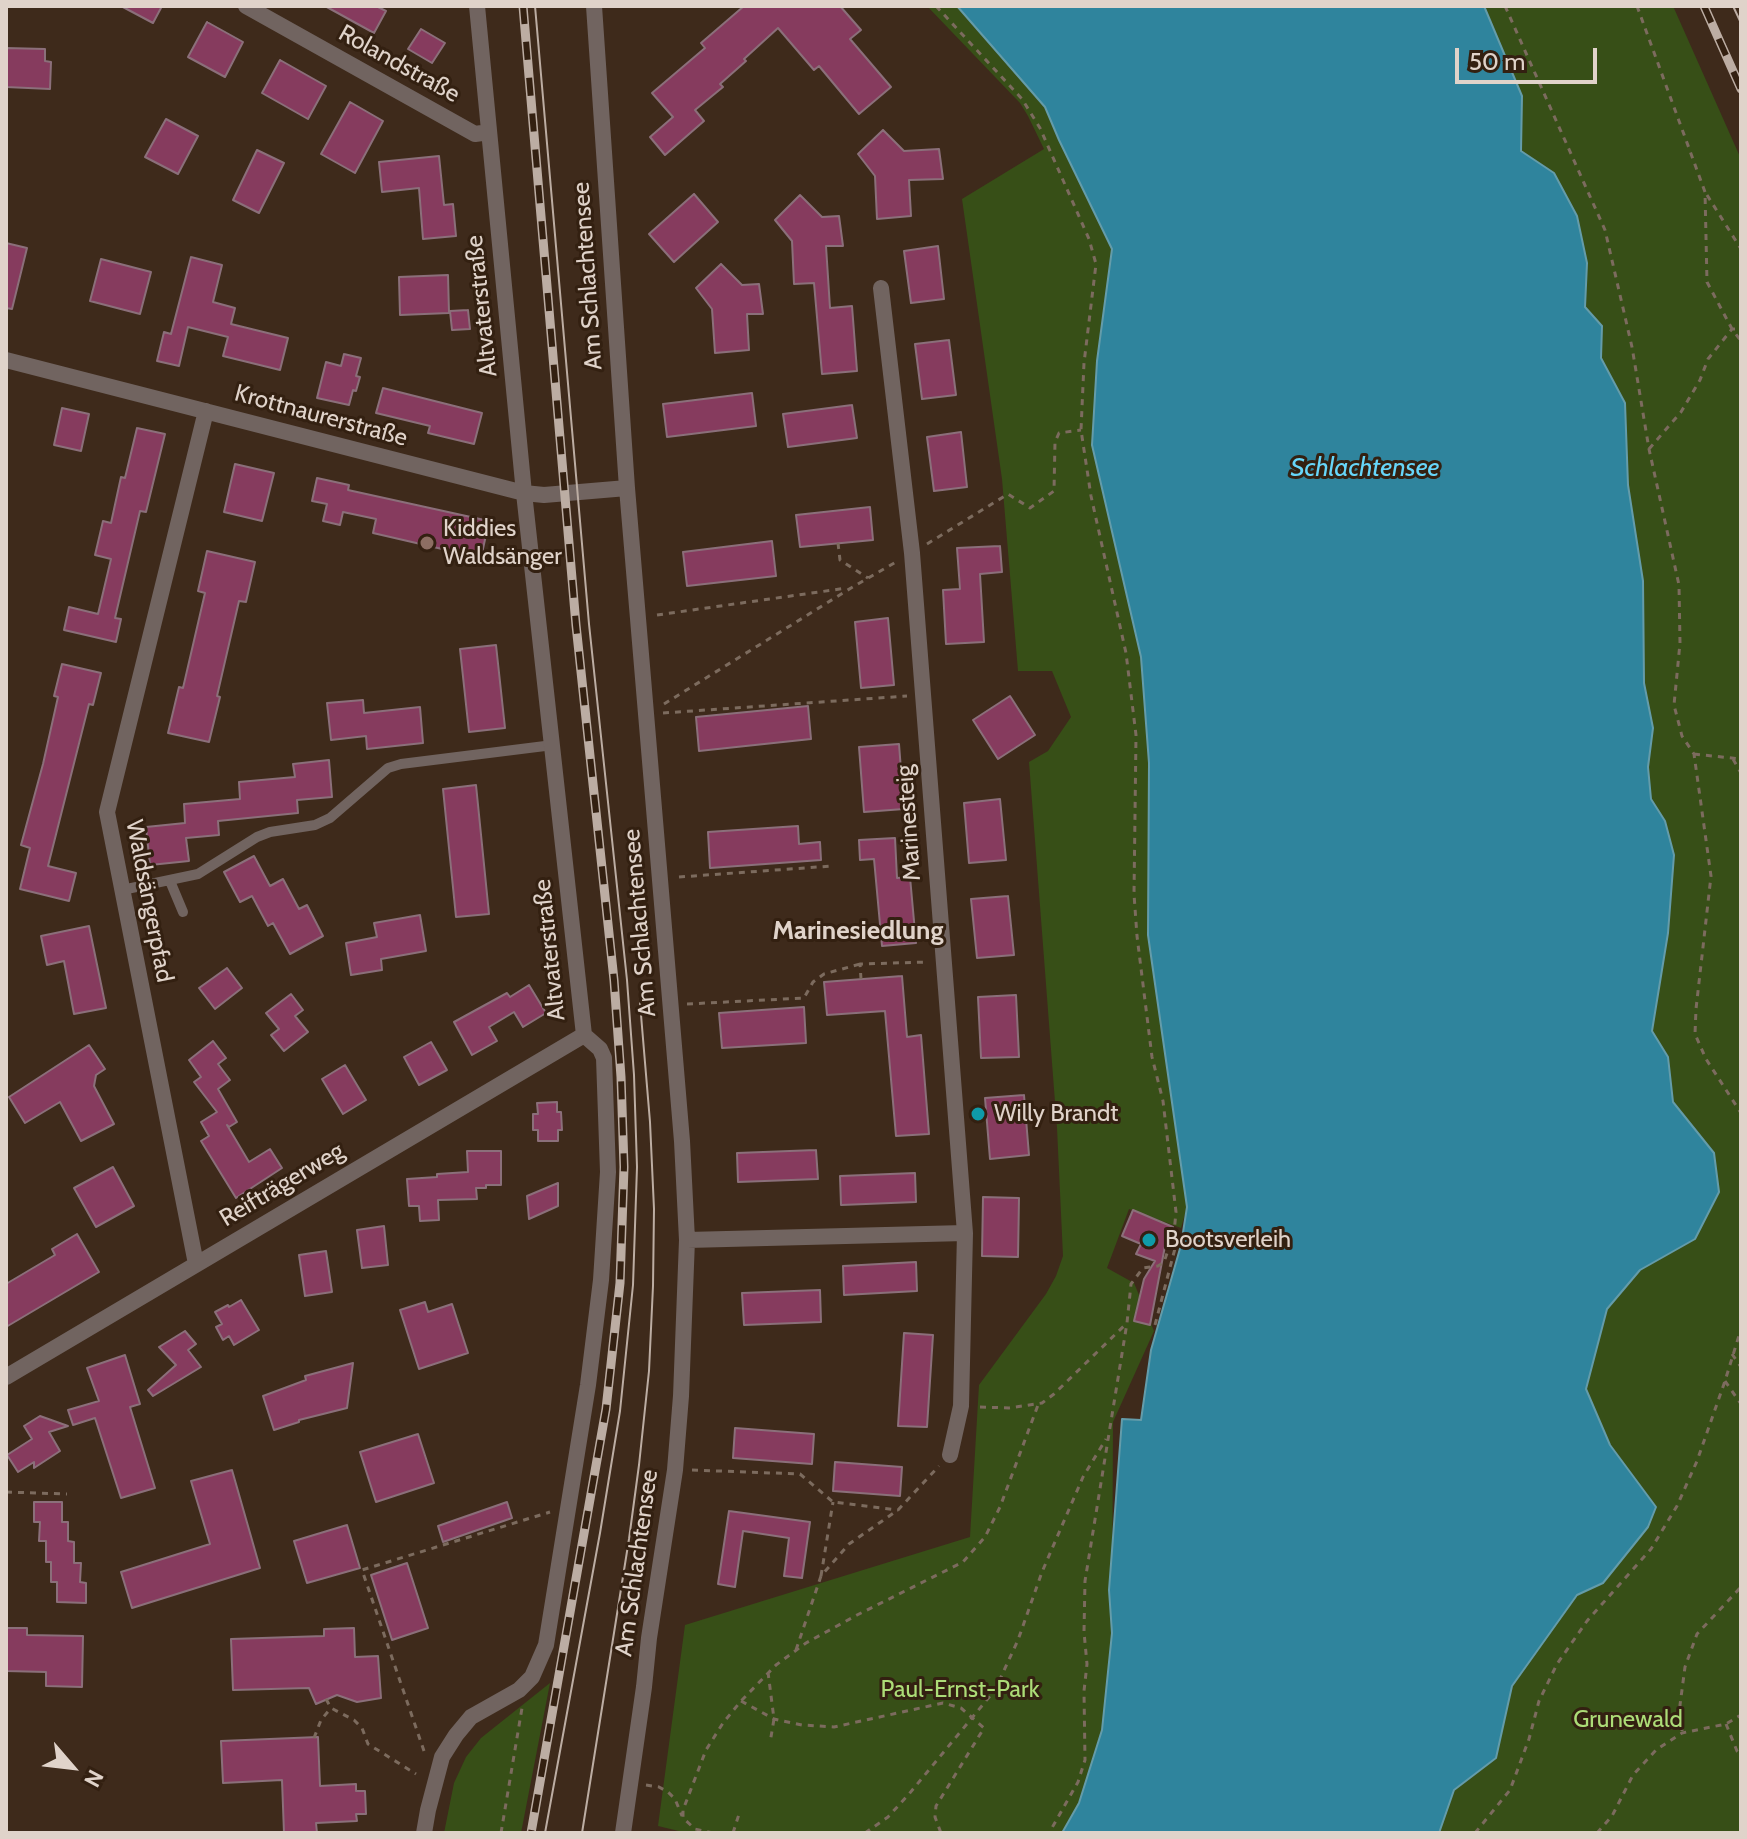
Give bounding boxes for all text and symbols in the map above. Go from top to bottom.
street label: Rolandstraße [333,19,465,109]
scale bar [1459,32,1601,82]
text: 50 m [1469,47,1525,76]
street label: Am Schlachtensee [567,181,609,371]
street label: Altvaterstraße [460,234,504,378]
street label: Krottnaurerstraße [231,379,411,453]
water label: Schlachtensee [1291,452,1439,484]
place label: Kiddies Waldsänger [443,515,562,571]
marker: Kiddies Waldsänger [418,534,436,552]
street label: Marinesteig [891,764,927,882]
street label: Waldsängerpfad [119,817,179,985]
street label: Am Schlachtensee [617,828,663,1018]
street label: Altvaterstraße [528,878,572,1022]
district label: Marinesiedlung [773,915,943,947]
place label: Willy Brandt [994,1100,1118,1128]
marker: Willy Brandt [969,1105,987,1123]
street label: Reifträgerweg [215,1137,349,1233]
place label: Bootsverleih [1165,1226,1291,1254]
marker: Bootsverleih [1140,1231,1158,1249]
street label: Am Schlachtensee [610,1468,664,1658]
park label: Paul-Ernst-Park [881,1676,1039,1704]
park label: Grunewald [1573,1706,1683,1734]
north arrow [32,1727,112,1807]
text: N [78,1765,109,1792]

